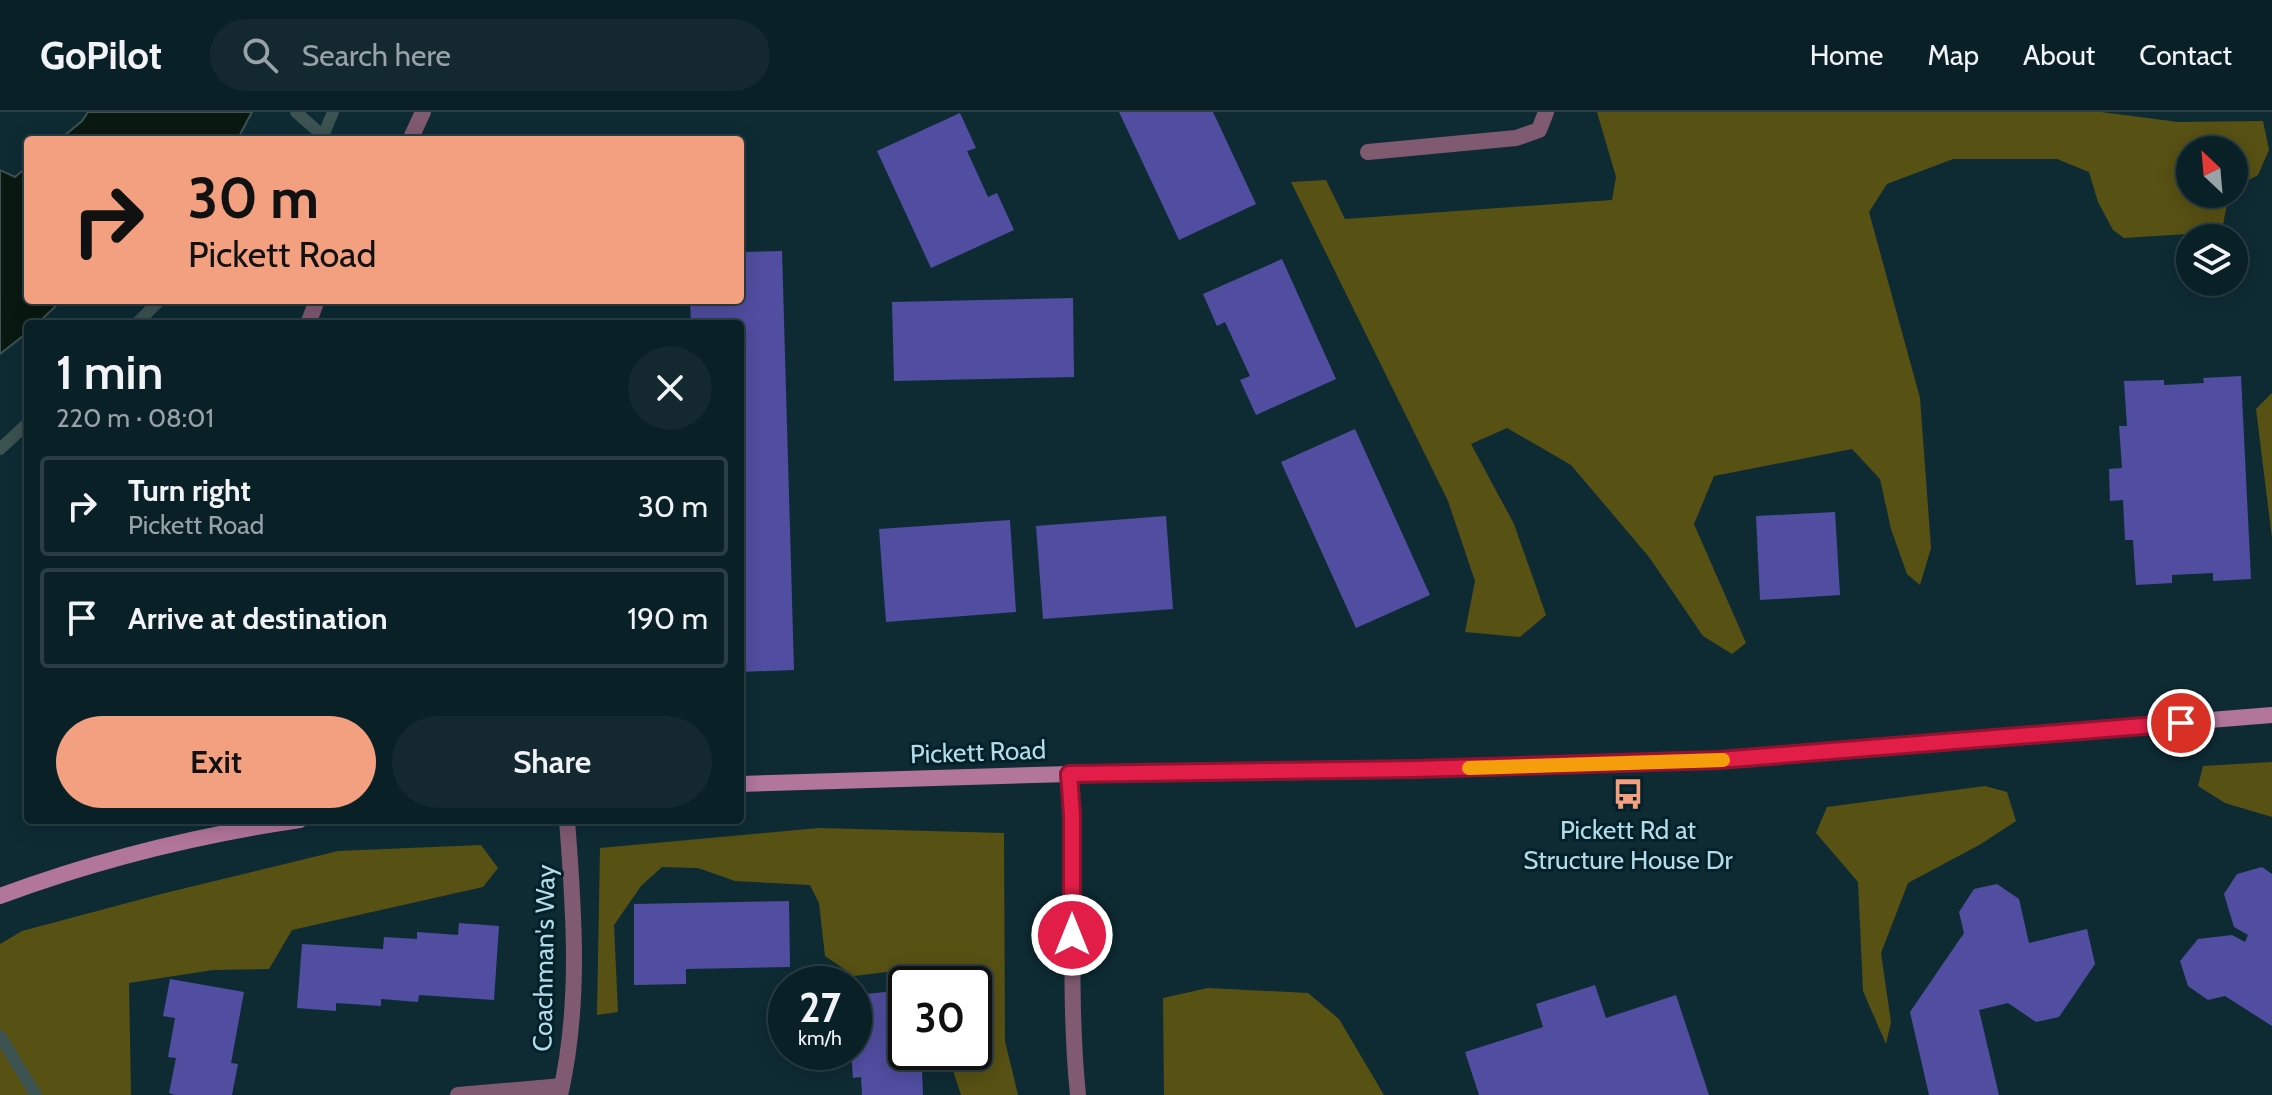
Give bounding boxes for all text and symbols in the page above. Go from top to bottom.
search box [210,19,770,91]
text: GoPilot [40,32,162,79]
icon: search [238,33,282,77]
text: Search here [302,37,451,74]
text: Home [1810,38,1883,72]
text: Map [1927,38,1979,72]
text: About [2023,38,2095,72]
text: Contact [2139,38,2232,72]
north arrow [2176,136,2248,208]
map controls [2176,136,2248,296]
text: 30 m [188,164,319,232]
icon: right [56,168,160,272]
button: layers [2176,224,2248,296]
text: Pickett Road [188,232,377,276]
text: 1 min [56,343,163,401]
button: close [628,346,712,430]
text: 220 m · 08:01 [56,402,214,434]
text: Turn right [128,472,251,509]
icon: right [60,484,104,528]
text: 30 m [638,488,708,525]
text: Pickett Road [128,509,264,541]
icon: arrive [60,596,104,640]
text: Arrive at destination [128,600,388,637]
text: 190 m [627,600,708,637]
pin [2147,689,2215,757]
icon: arrive [2159,701,2203,745]
button: Exit [56,716,376,808]
button: Share [392,716,712,808]
street label: Pickett Road [909,734,1047,770]
bus stop icon: Pickett Rd at Structure House Dr [1611,777,1645,811]
place label: Pickett Rd at Structure House Dr [1523,814,1733,876]
street label: Coachman's Way [526,864,562,1052]
position arrow [1030,893,1114,977]
speed limit sign: 30 [888,966,992,1070]
text: 27 [799,983,841,1032]
text: km/h [798,1026,842,1050]

